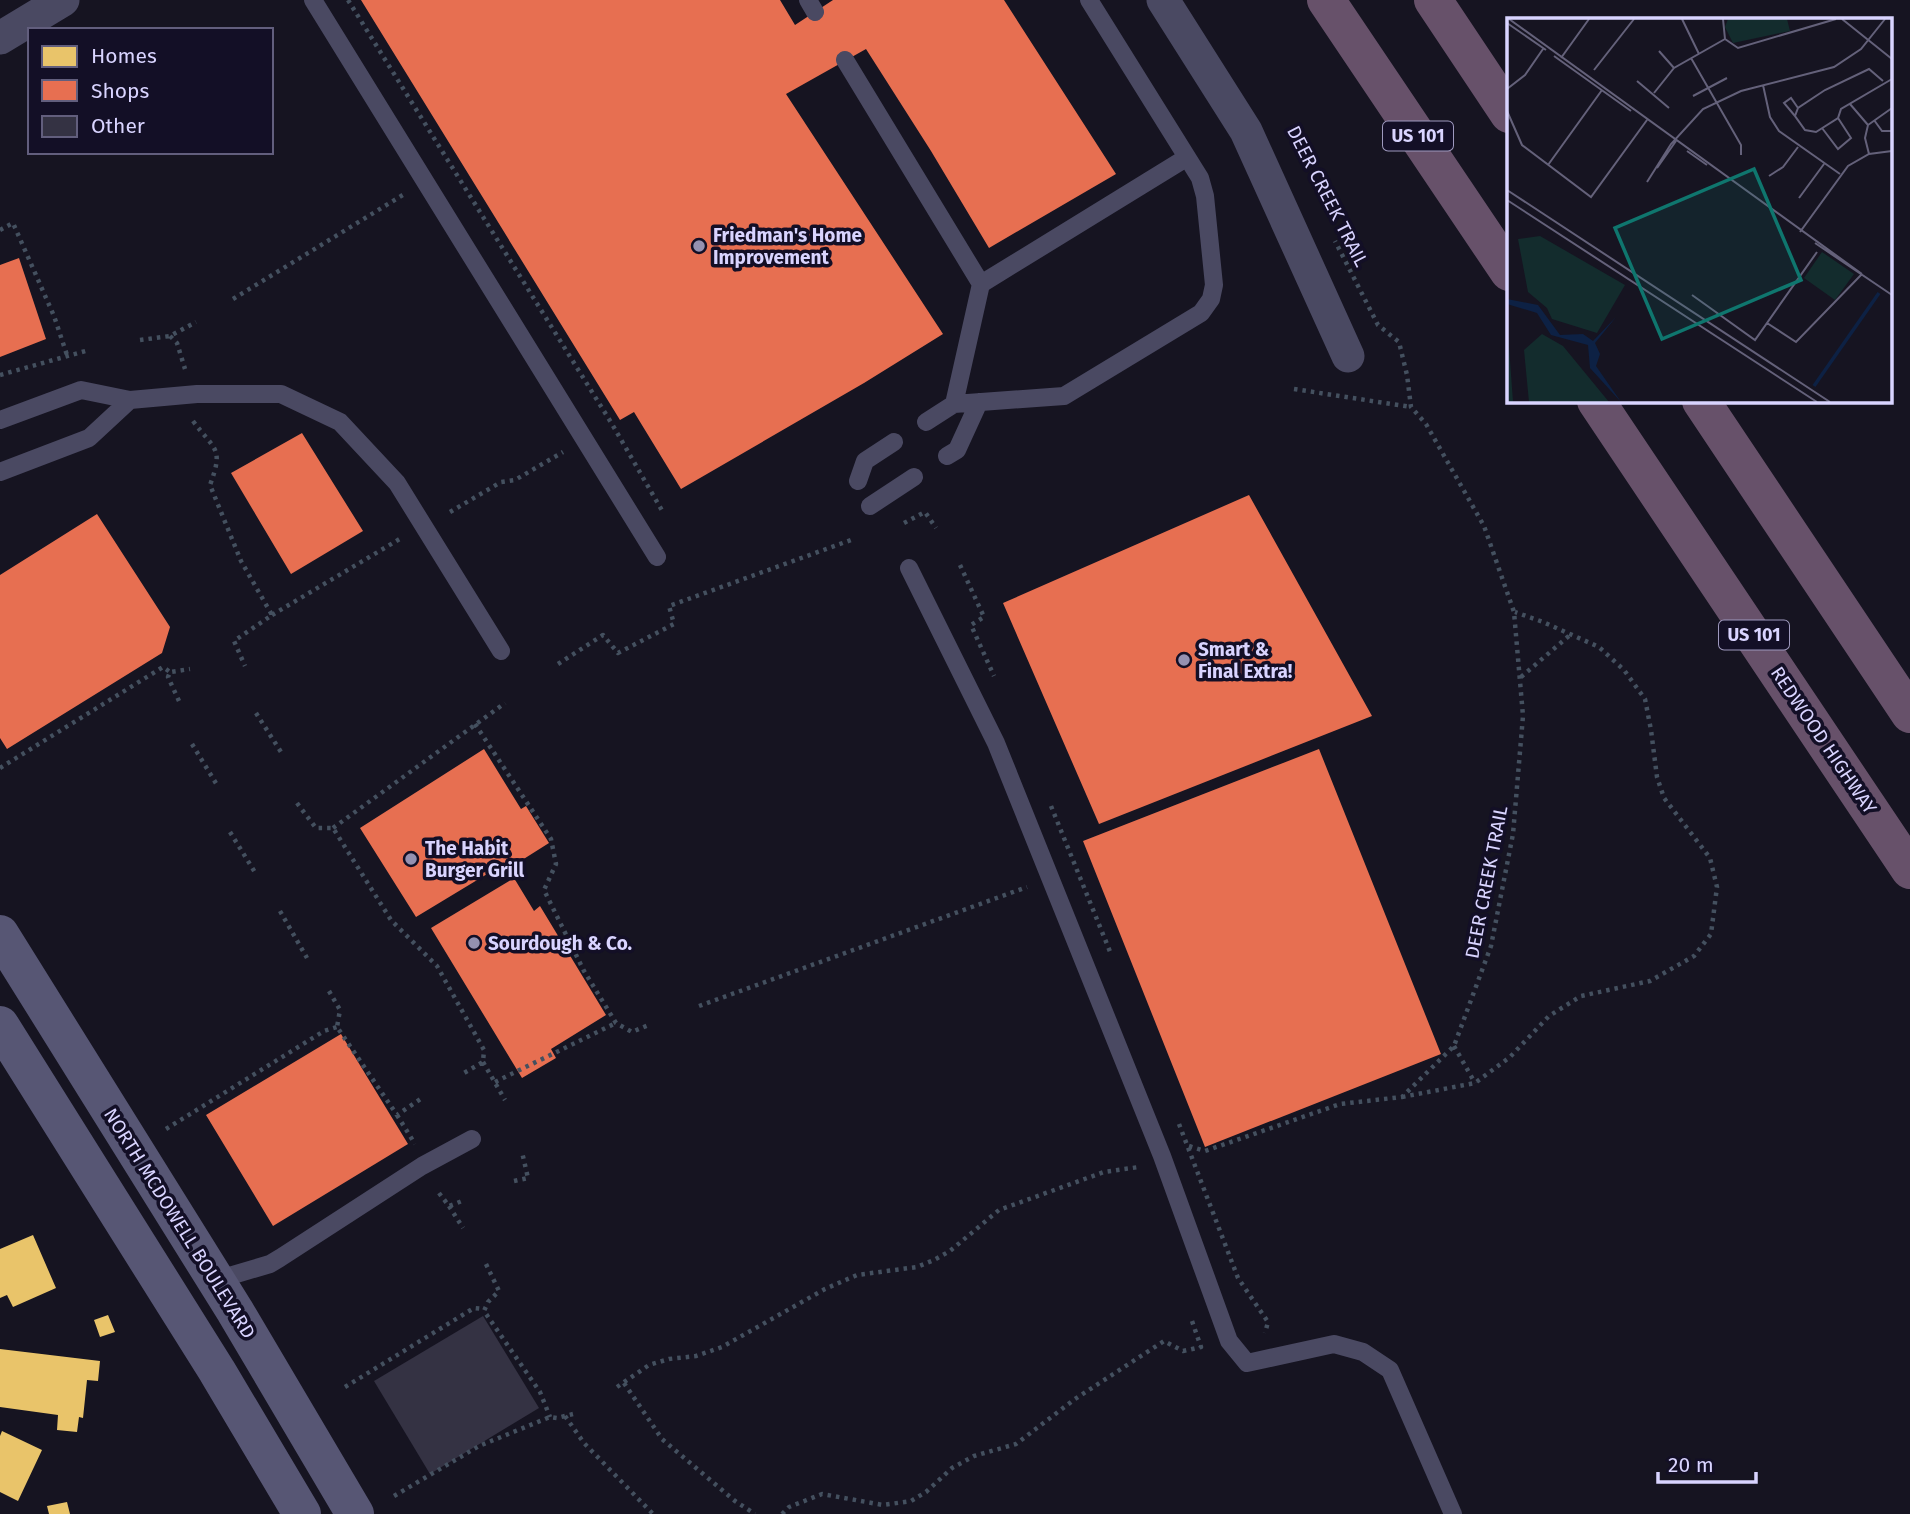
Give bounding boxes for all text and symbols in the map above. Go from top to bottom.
inset map [1507,18,1892,402]
legend [28,28,273,154]
text: Homes [91,43,157,69]
text: Shops [91,78,149,104]
text: Other [91,113,145,139]
road number: US 101 [1383,121,1453,150]
street label: DEER CREEK TRAIL [1282,122,1373,271]
place label: Friedman's Home Improvement [713,224,862,269]
marker: Friedman's Home Improvement [691,238,707,254]
road number: US 101 [1719,620,1789,650]
place label: Smart & Final Extra! [1198,638,1293,683]
marker: Smart & Final Extra! [1176,652,1192,668]
street label: REDWOOD HIGHWAY [1766,662,1882,819]
street label: DEER CREEK TRAIL [1460,803,1513,960]
place label: The Habit Burger Grill [425,837,525,882]
marker: The Habit Burger Grill [403,851,419,867]
place label: Sourdough & Co. [488,932,632,955]
marker: Sourdough & Co. [466,935,482,951]
street label: NORTH MCDOWELL BOULEVARD [99,1104,260,1343]
scale bar [1658,1440,1756,1484]
text: 20 m [1668,1452,1714,1478]

